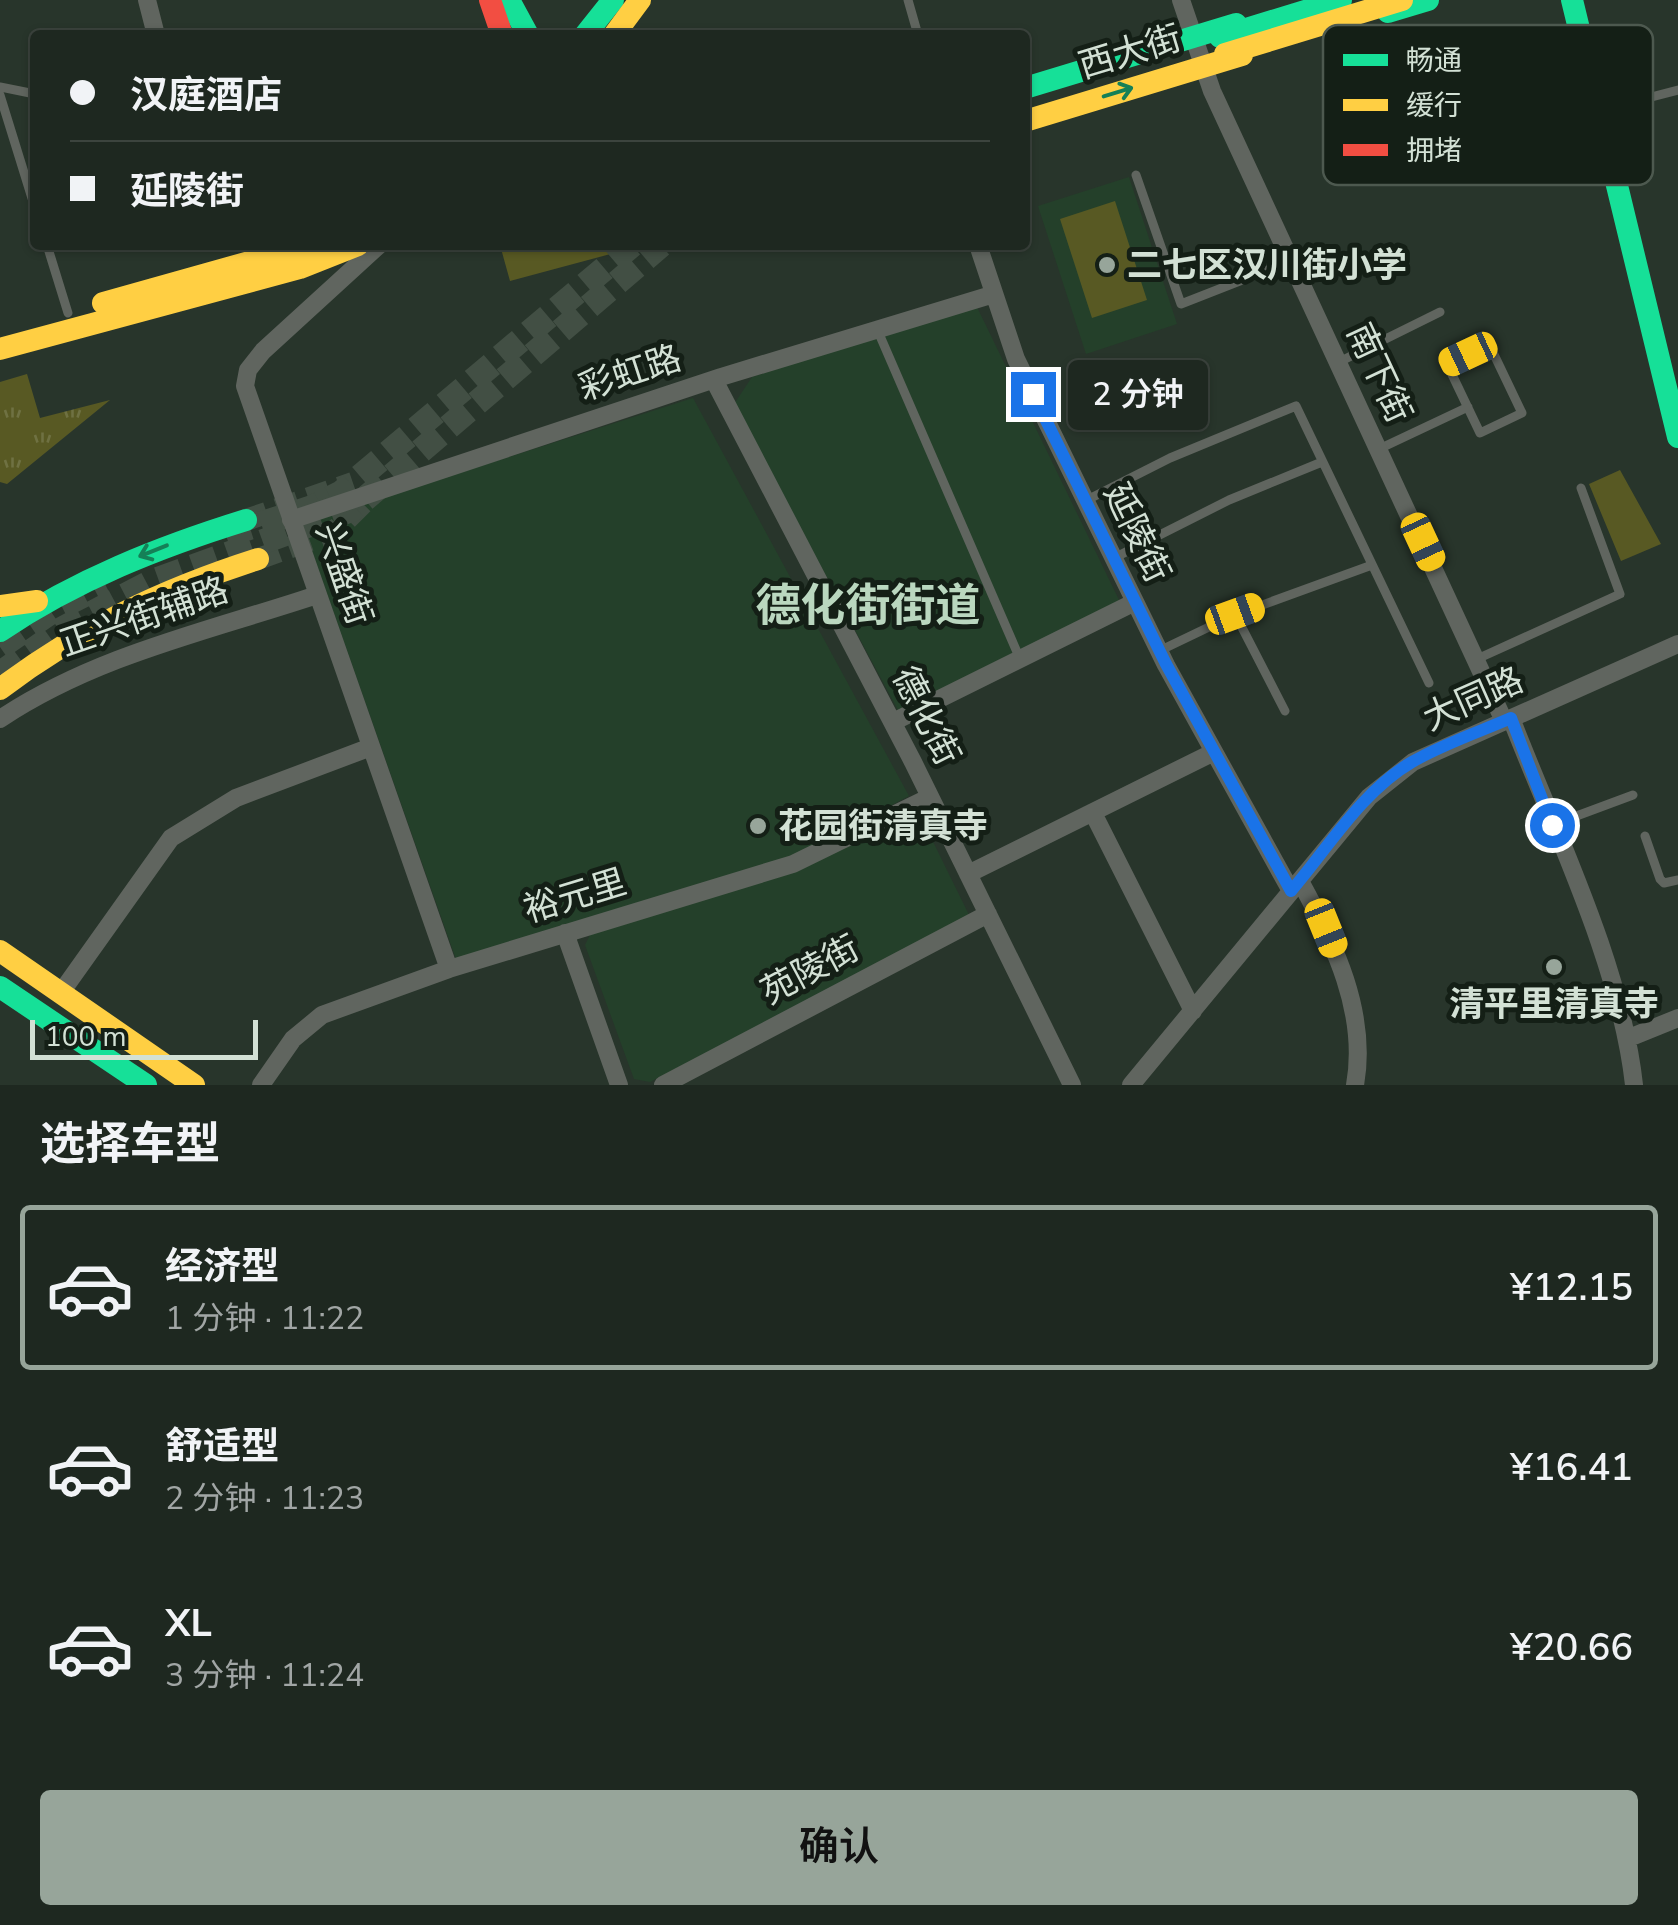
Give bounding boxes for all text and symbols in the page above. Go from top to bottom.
street label: 西大街 [1073,14,1187,90]
legend [1323,25,1653,185]
text: 畅通 [1406,42,1462,80]
text: 汉庭酒店 [130,70,282,121]
one-way arrow [1102,82,1133,100]
text: 缓行 [1406,87,1462,125]
text: 拥堵 [1406,132,1462,170]
text: 延陵街 [130,166,244,217]
place label: 二七区汉川街小学 [1127,242,1407,289]
marker: 二七区汉川街小学 [1096,254,1118,276]
street label: 南下街 [1336,315,1422,431]
car [1434,328,1502,380]
street label: 彩虹路 [573,334,687,412]
callout: 2 分钟 [1068,359,1208,429]
route end [1011,372,1056,417]
text: 2 分钟 [1092,373,1184,416]
street label: 延陵街 [1093,476,1181,590]
car [1397,508,1449,576]
street label: 兴盛街 [305,517,383,631]
one-way arrow [139,544,169,562]
street label: 正兴街辅路 [54,566,234,668]
district label: 德化街街道 [755,576,981,637]
car [1202,590,1268,638]
street label: 大同路 [1415,656,1531,742]
street label: 德化街 [881,659,971,773]
place label: 花园街清真寺 [778,803,988,850]
route start [1530,803,1575,848]
marker: 花园街清真寺 [747,815,769,837]
street label: 裕元里 [518,858,632,934]
car [1301,895,1351,961]
street label: 苑陵街 [753,925,867,1015]
marker: 清平里清真寺 [1543,956,1565,978]
place label: 清平里清真寺 [1449,981,1659,1028]
scale bar [30,1015,258,1060]
text: 100 m [45,1018,127,1056]
text: 选择车型 [40,1114,220,1175]
text: 经济型 [165,1241,279,1292]
icon: car [45,1243,135,1333]
text: ¥12.15 [1510,1262,1633,1313]
text: 1 分钟 · 11:22 [165,1297,364,1340]
text: 舒适型 [165,1421,279,1472]
icon: car [45,1423,135,1513]
text: ¥16.41 [1510,1442,1633,1493]
text: 2 分钟 · 11:23 [165,1477,364,1520]
text: XL [165,1598,212,1649]
icon: car [45,1603,135,1693]
text: ¥20.66 [1510,1622,1633,1673]
text: 3 分钟 · 11:24 [165,1654,364,1697]
button: 确认 [40,1790,1638,1905]

